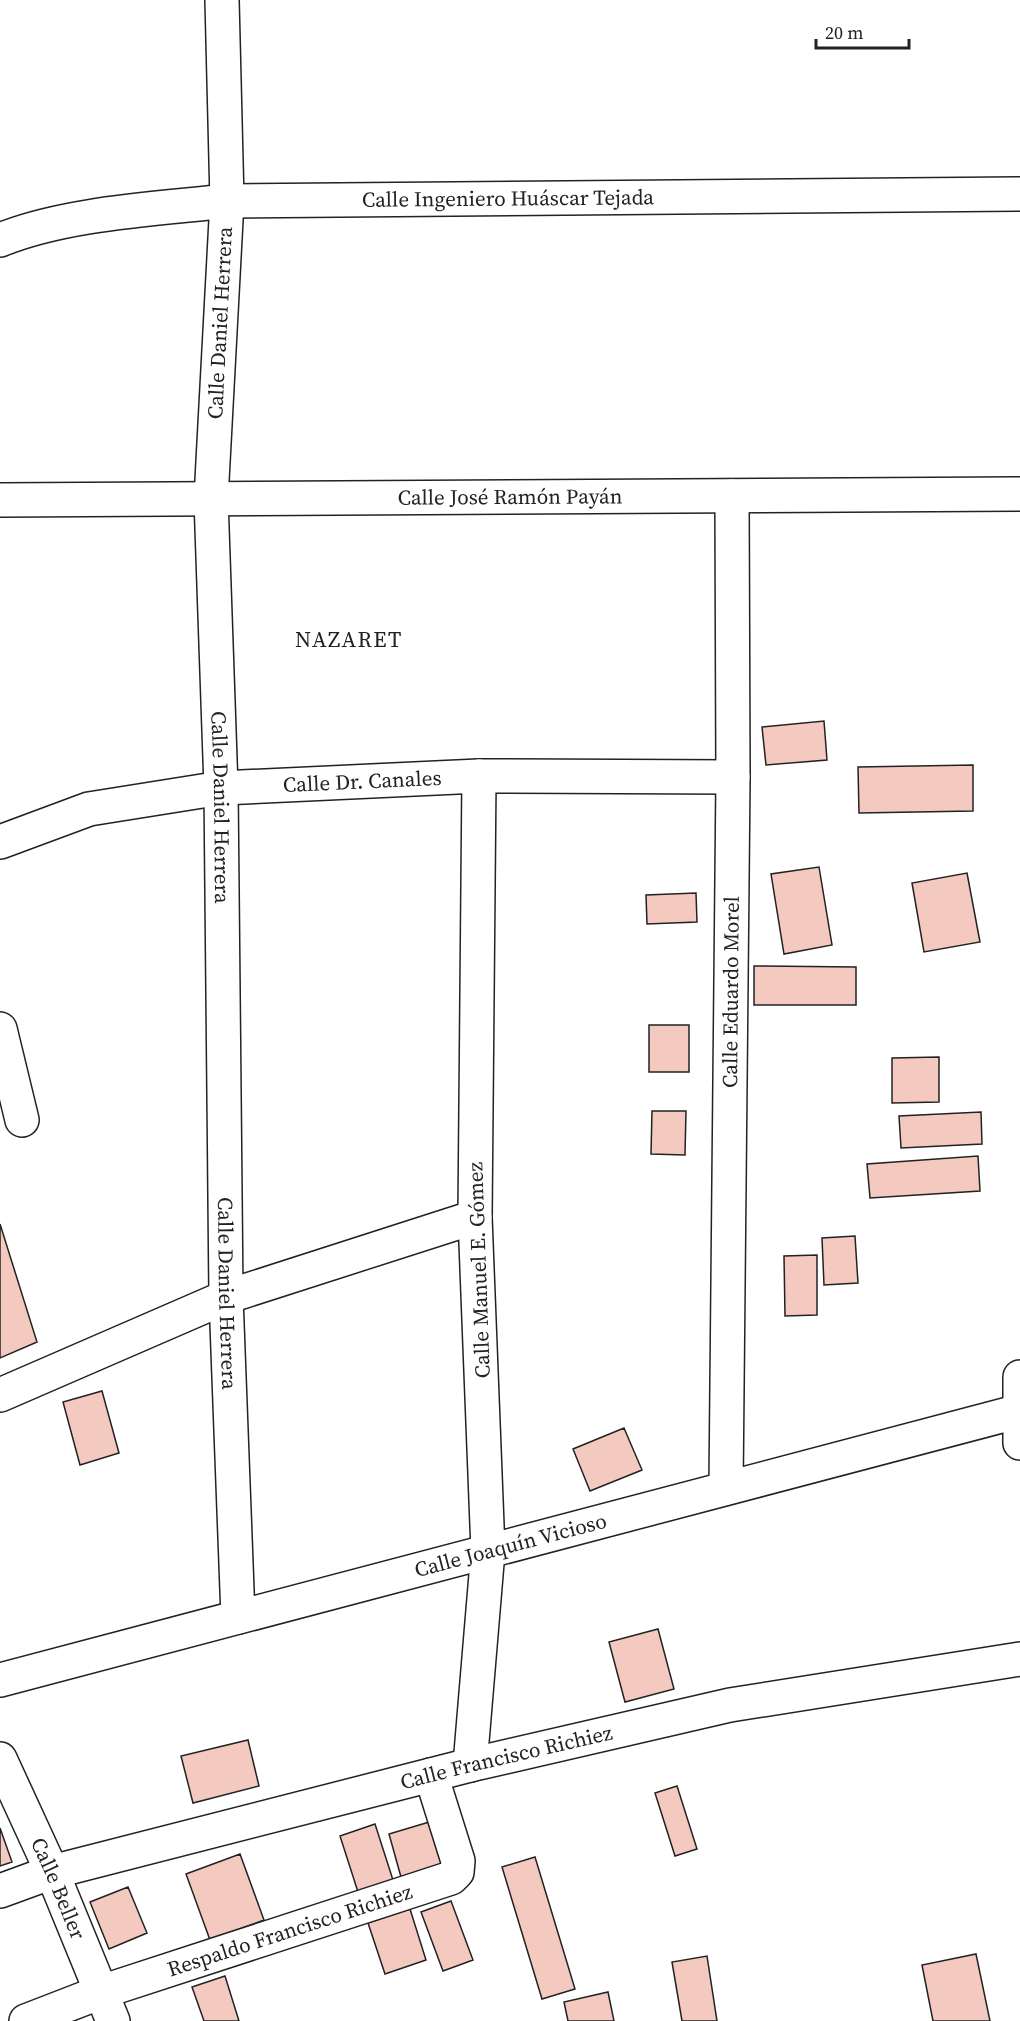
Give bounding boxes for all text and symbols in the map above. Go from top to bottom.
scale bar [816,12,909,50]
text: 20 m [825,20,863,45]
street label: Calle Ingeniero Huáscar Tejada [362,182,654,214]
street label: Calle Daniel Herrera [200,226,239,420]
street label: Calle José Ramón Payán [397,481,623,512]
district label: NAZARET [295,624,403,654]
street label: Calle Daniel Herrera [204,710,237,904]
street label: Calle Dr. Canales [282,763,442,799]
street label: Calle Eduardo Morel [715,896,746,1088]
street label: Calle Manuel E. Gómez [460,1161,497,1379]
street label: Calle Daniel Herrera [211,1197,244,1390]
street label: Calle Joaquín Vicioso [411,1506,610,1584]
street label: Calle Francisco Richiez [397,1718,616,1796]
street label: Calle Beller [24,1833,93,1944]
street label: Respaldo Francisco Richiez [164,1876,416,1983]

